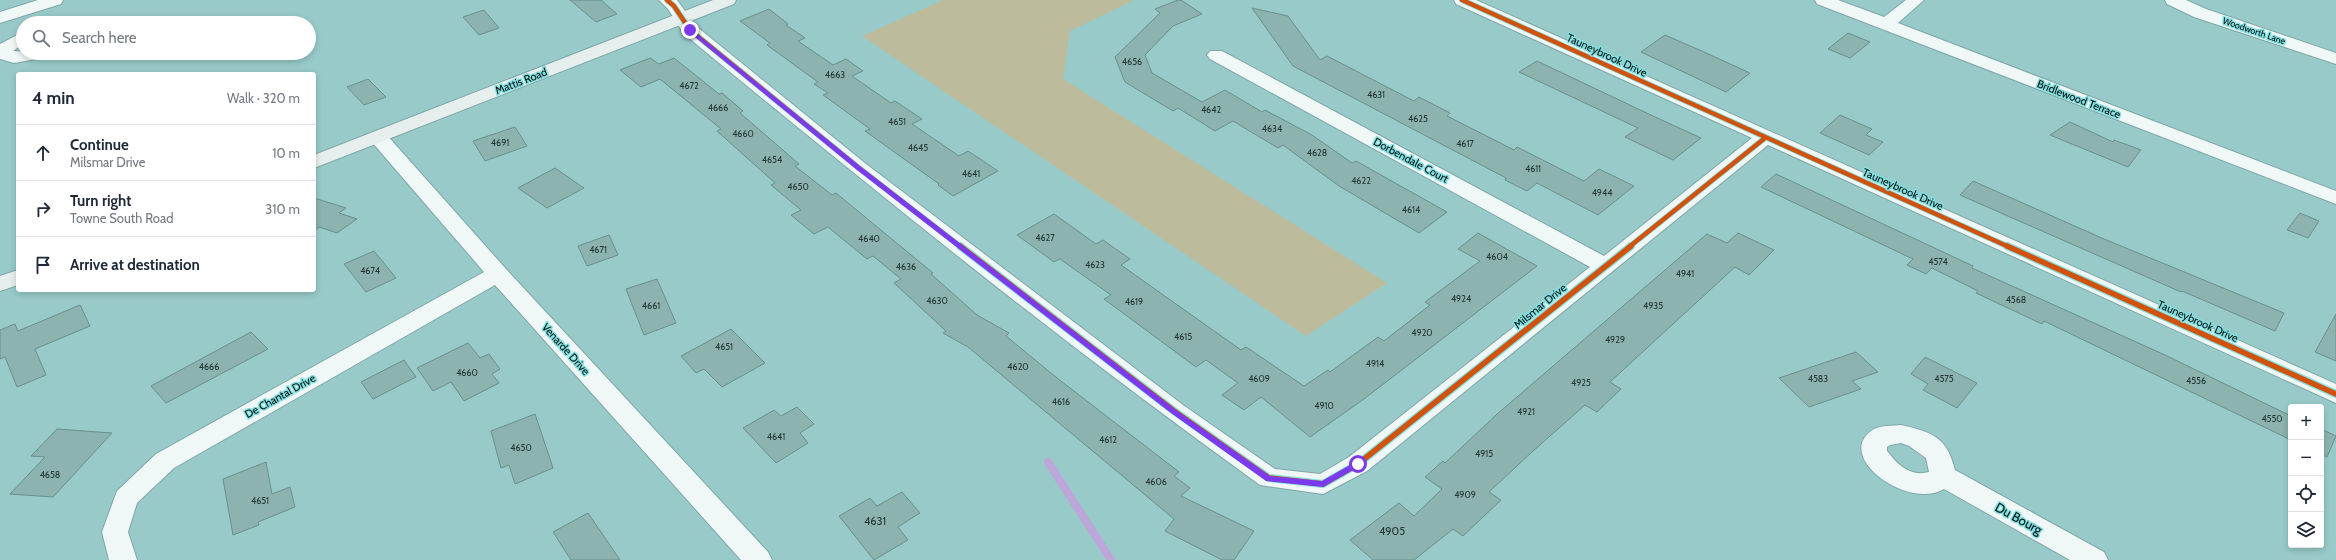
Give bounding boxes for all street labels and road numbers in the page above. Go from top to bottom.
street label: Woodworth Lane [2221,15,2287,47]
street label: Tauneybrook Drive [1565,30,1650,80]
street label: Mattis Road [493,65,549,97]
street label: Bridlewood Terrace [2035,77,2123,122]
street label: Dorbendale Court [1371,134,1451,186]
street label: Tauneybrook Drive [1860,165,1946,213]
street label: Milsmar Drive [1511,280,1570,332]
street label: Tauneybrook Drive [2155,297,2241,345]
street label: Venarde Drive [539,320,593,378]
street label: De Chantal Drive [242,371,318,421]
street label: Du Bourg [1993,499,2046,538]

